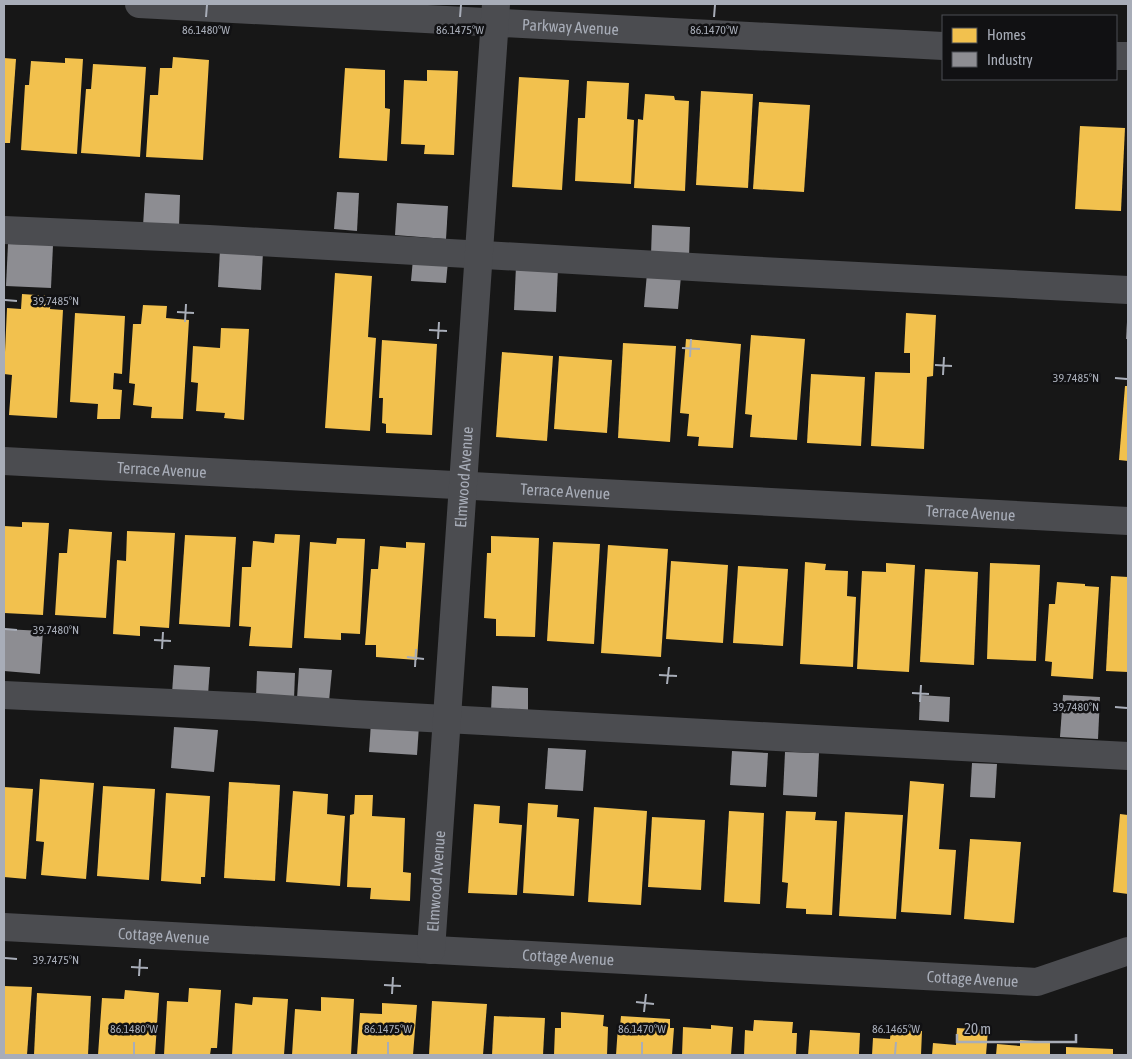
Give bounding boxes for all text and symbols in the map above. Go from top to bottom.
street label: Parkway Avenue [522,15,619,38]
legend [942,15,1117,80]
text: 86.1480°W [182,23,230,37]
text: 86.1475°W [436,23,484,37]
text: 86.1470°W [690,23,738,37]
text: Homes [987,26,1026,43]
text: Industry [987,51,1033,68]
text: 39.7485°N [33,294,79,308]
text: 39.7485°N [1053,371,1099,385]
street label: Elmwood Avenue [451,426,476,528]
street label: Terrace Avenue [117,458,207,481]
street label: Terrace Avenue [520,480,610,502]
street label: Terrace Avenue [925,501,1016,524]
text: 39.7480°N [33,623,79,637]
text: 39.7480°N [1053,700,1099,714]
street label: Elmwood Avenue [423,830,448,932]
street label: Cottage Avenue [117,924,210,947]
street label: Cottage Avenue [522,946,614,968]
text: 39.7475°N [33,953,79,967]
street label: Cottage Avenue [926,967,1019,990]
scale bar [957,1012,1076,1044]
text: 20 m [964,1020,991,1037]
text: 86.1480°W [110,1022,158,1036]
text: 86.1475°W [364,1022,412,1036]
text: 86.1470°W [618,1022,666,1036]
text: 86.1465°W [872,1022,920,1036]

